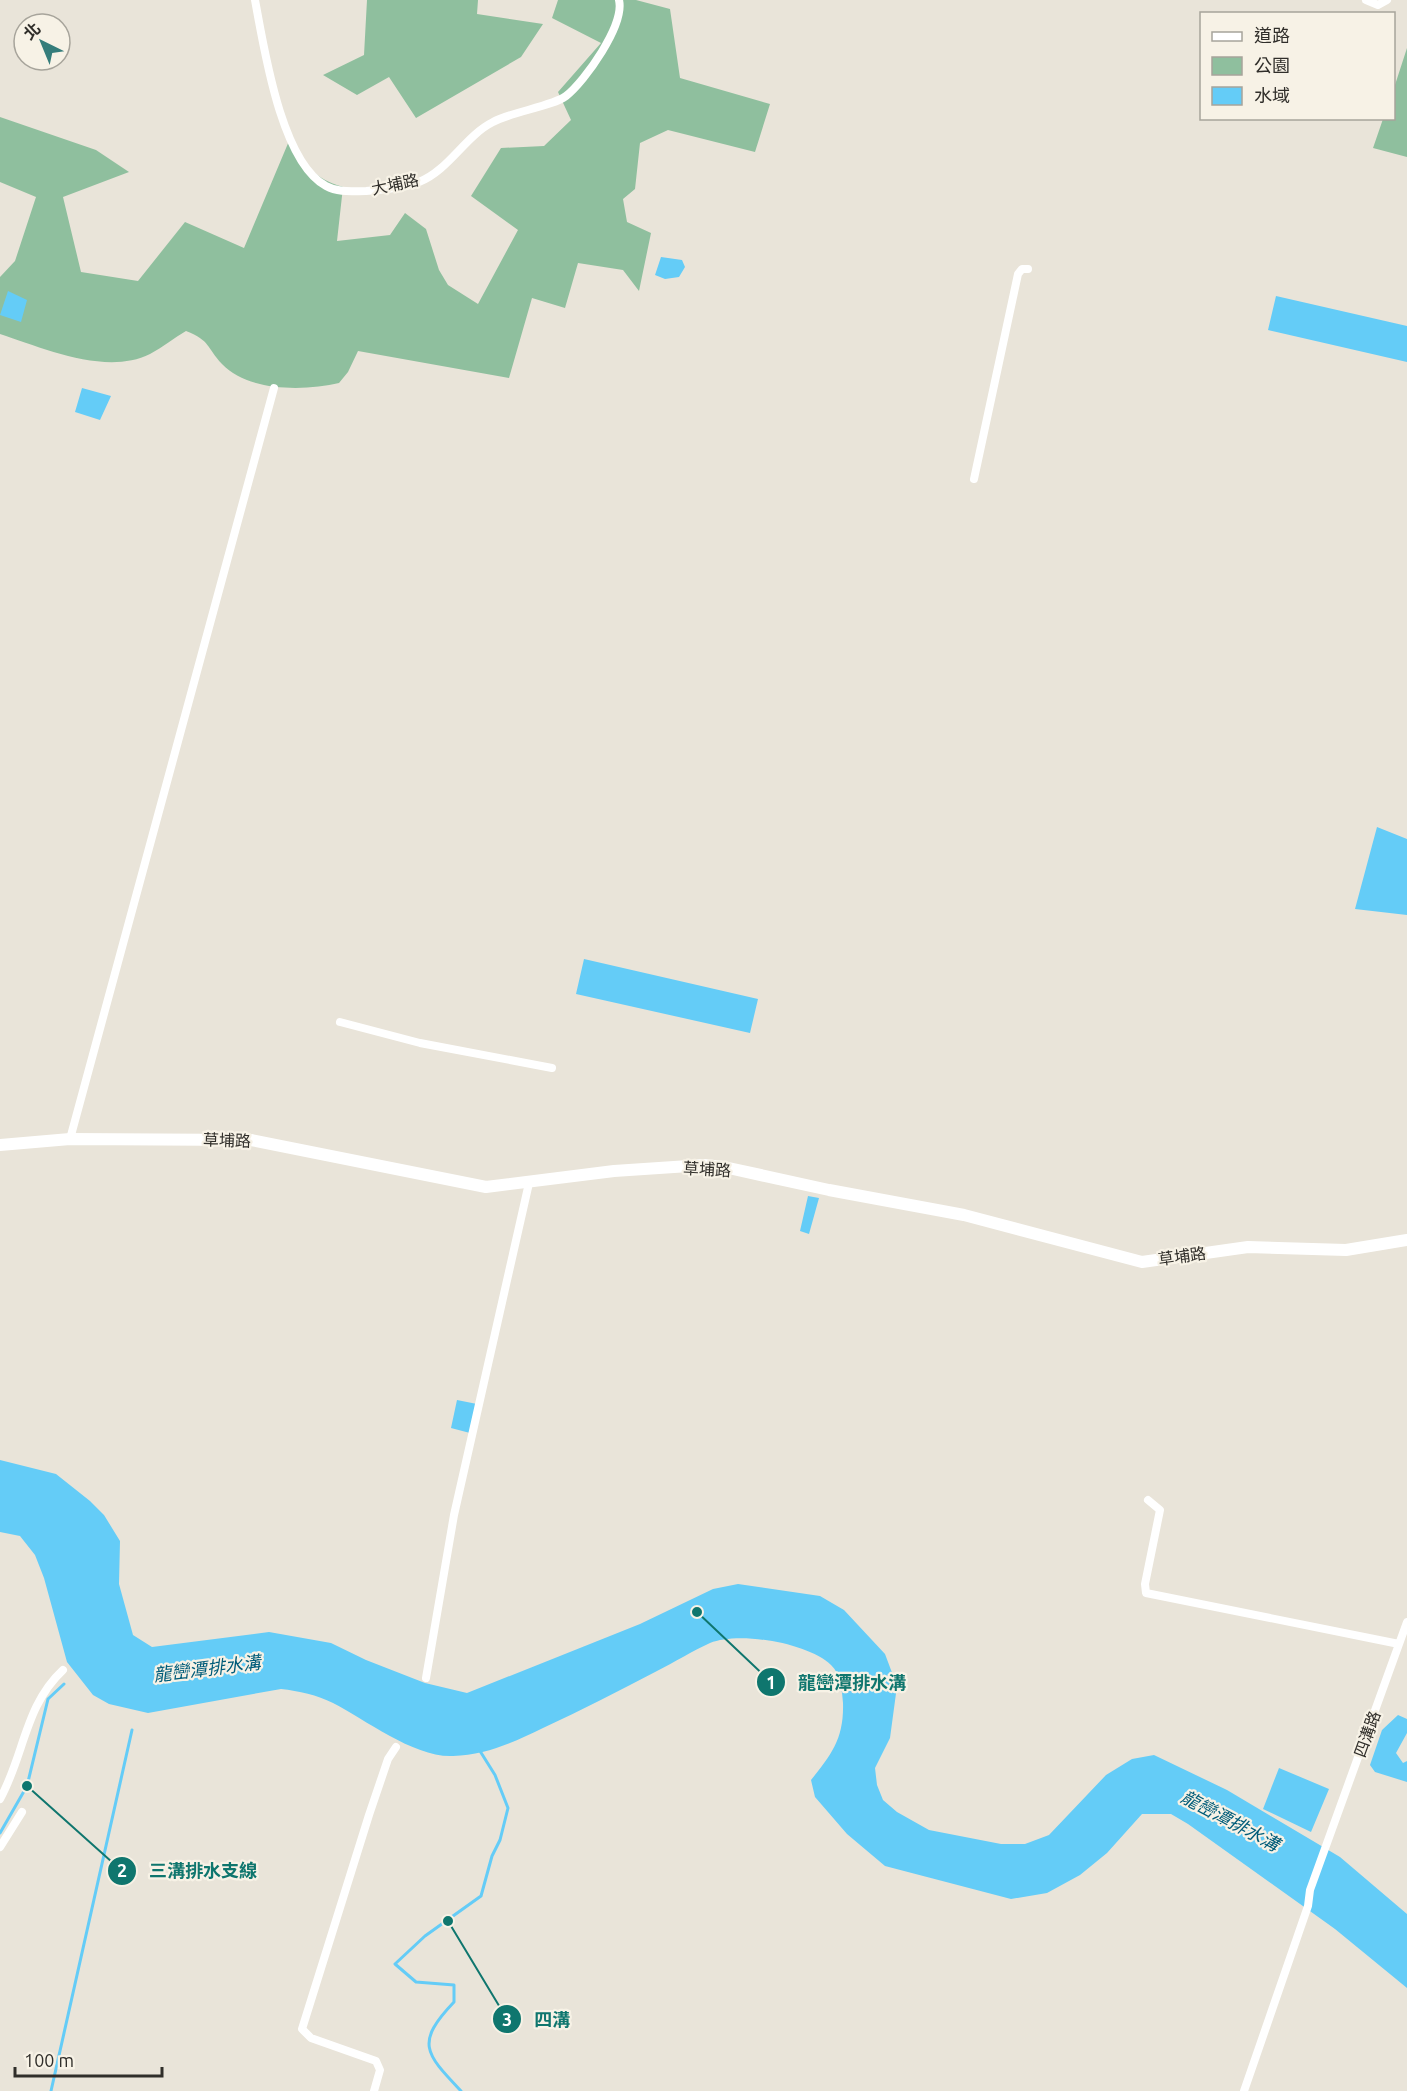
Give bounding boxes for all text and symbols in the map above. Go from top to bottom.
north arrow [12,12,72,72]
legend [1200,12,1395,120]
text: 北 [20,19,44,43]
text: 道路 [1254,25,1290,45]
text: 公園 [1254,55,1290,75]
text: 水域 [1254,85,1290,105]
street label: 大埔路 [370,170,420,198]
street label: 草埔路 [203,1130,251,1150]
street label: 草埔路 [683,1159,731,1179]
street label: 草埔路 [1157,1244,1207,1268]
water label: 龍巒潭排水溝 [152,1651,265,1685]
callout: 龍巒潭排水溝 [756,1664,918,1700]
text: 1 [766,1672,776,1692]
text: 龍巒潭排水溝 [798,1672,906,1692]
street label: 四溝路 [1350,1708,1384,1760]
water label: 龍巒潭排水溝 [1178,1786,1285,1856]
callout: 三溝排水支線 [107,1853,269,1889]
text: 2 [117,1860,127,1880]
text: 三溝排水支線 [149,1860,257,1880]
callout: 四溝 [492,2001,582,2037]
text: 3 [502,2009,512,2029]
text: 四溝 [534,2009,570,2029]
scale bar [15,2040,162,2078]
text: 100 m [24,2050,74,2070]

